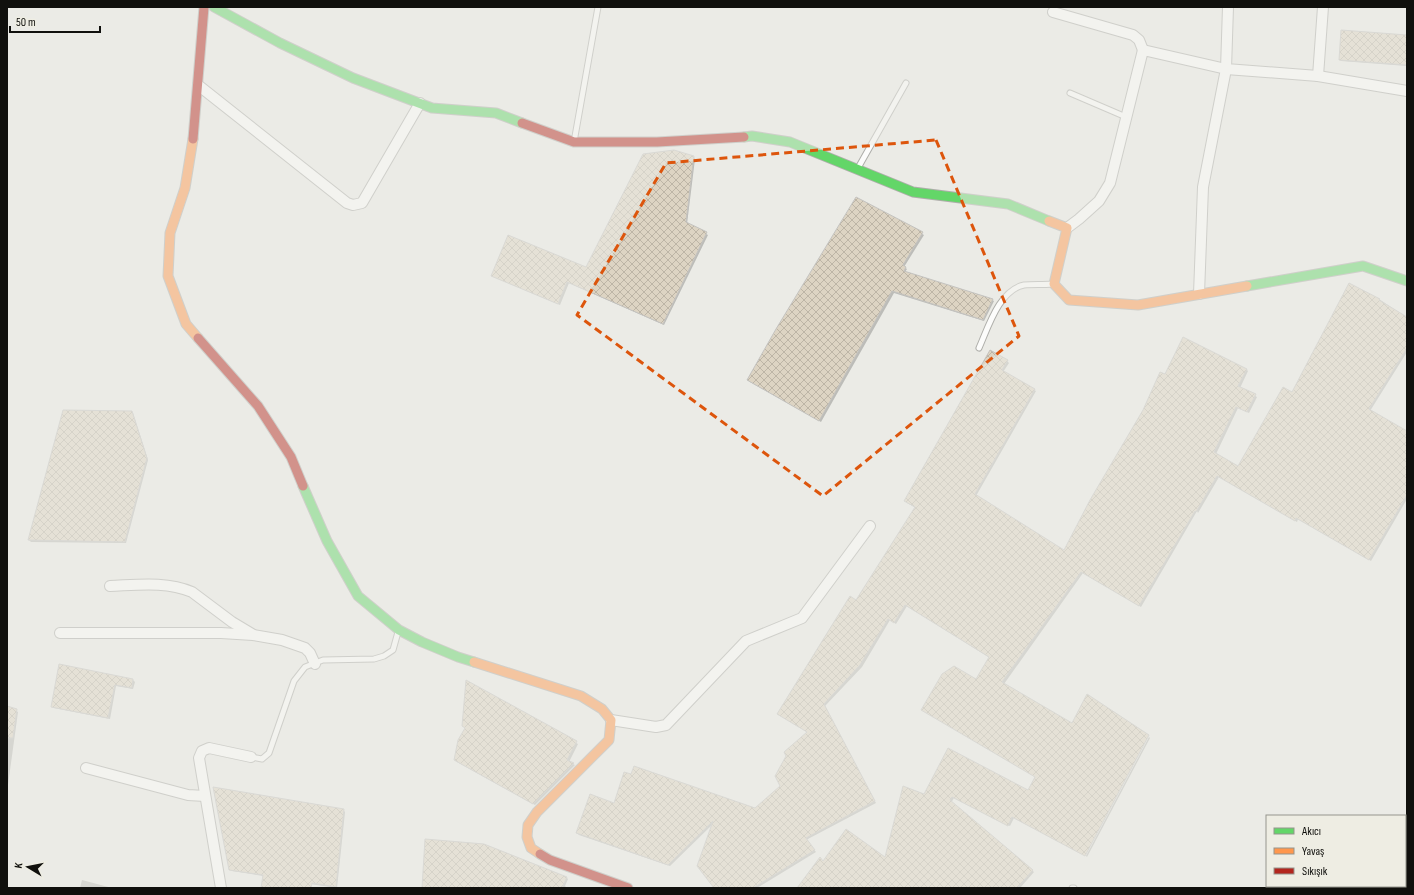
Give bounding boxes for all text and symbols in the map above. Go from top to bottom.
scale bar [10,8,100,34]
text: 50 m [16,15,36,30]
legend [1266,815,1406,887]
text: Akıcı [1301,824,1321,839]
text: Yavaş [1302,844,1324,859]
north arrow [8,847,48,887]
text: K [12,861,26,869]
text: Sıkışık [1302,864,1328,879]

